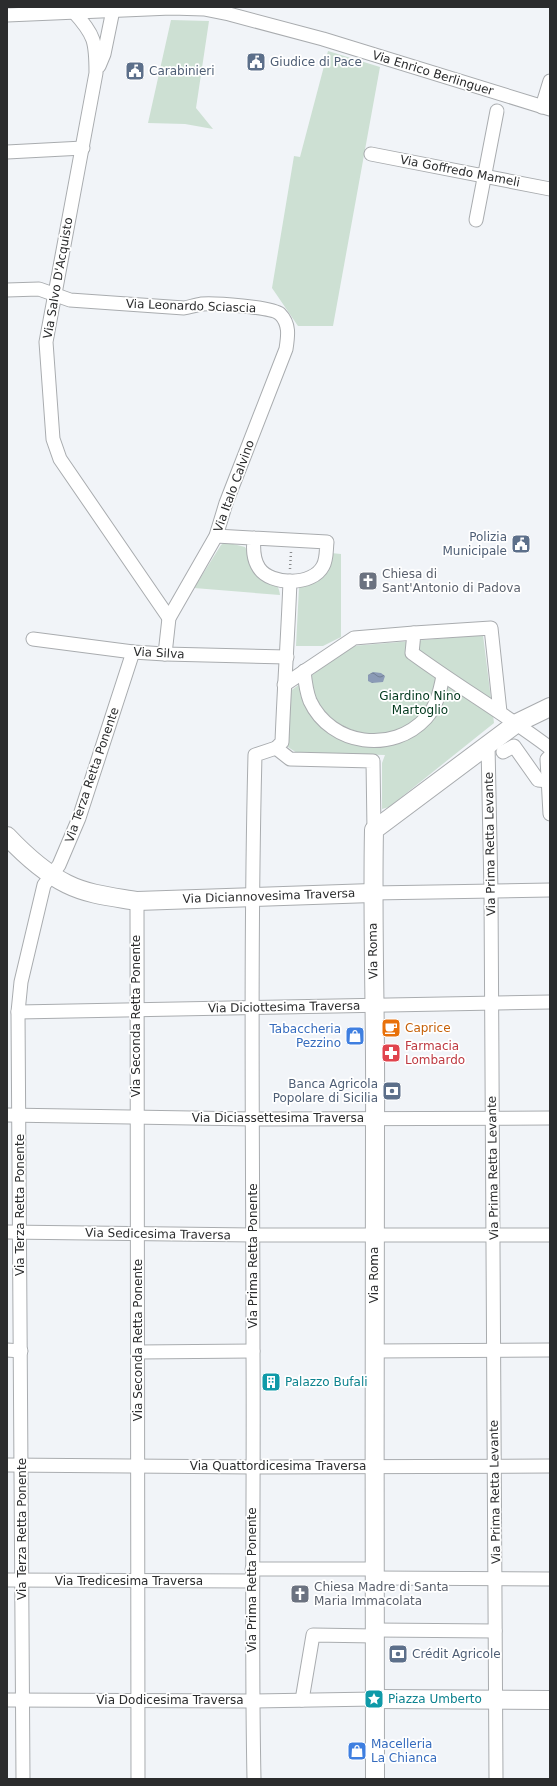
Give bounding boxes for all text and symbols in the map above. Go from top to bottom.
street label: Via Enrico Berlinguer [371,48,495,98]
public building icon: Giudice di Pace [245,51,267,73]
place label: Giudice di Pace [270,55,362,69]
public building icon: Carabinieri [124,60,146,82]
place label: Carabinieri [149,64,215,78]
street label: Via Goffredo Mameli [399,153,521,189]
street label: Via Salvo D'Acquisto [40,216,76,340]
street label: Via Leonardo Sciascia [126,297,256,315]
street label: Via Italo Calvino [211,438,257,534]
place label: Polizia Municipale [442,530,507,558]
public building icon: Polizia Municipale [510,533,532,555]
place label: Chiesa di Sant'Antonio di Padova [382,567,521,595]
church icon: Chiesa di Sant'Antonio di Padova [357,570,379,592]
street label: Via Silva [133,645,185,661]
park label: Giardino Nino Martoglio [379,689,461,717]
street label: Via Terza Retta Ponente [62,706,122,844]
street label: Via Prima Retta Levante [482,772,498,916]
street label: Via Diciannovesima Traversa [182,886,356,906]
street label: Via Roma [366,923,380,979]
street label: Via Seconda Retta Ponente [129,935,143,1097]
street label: Via Diciottesima Traversa [208,999,360,1015]
cafe icon: Caprice [380,1017,402,1039]
place label: Caprice [405,1021,451,1035]
place label: Tabaccheria Pezzino [269,1022,341,1050]
shop icon: Tabaccheria Pezzino [344,1025,366,1047]
place label: Farmacia Lombardo [405,1039,465,1067]
pharmacy icon: Farmacia Lombardo [380,1042,402,1064]
place label: Banca Agricola Popolare di Sicilia [273,1077,378,1105]
bank icon: Banca Agricola Popolare di Sicilia [381,1080,403,1102]
street label: Via Prima Retta Levante [485,1096,501,1240]
street label: Via Diciassettesima Traversa [192,1111,364,1125]
street label: Via Terza Retta Ponente [13,1134,27,1276]
street label: Via Prima Retta Ponente [246,1183,260,1329]
street label: Via Sedicesima Traversa [85,1226,231,1242]
street label: Via Roma [367,1247,381,1303]
street label: Via Seconda Retta Ponente [131,1259,145,1421]
building icon: Palazzo Bufali [260,1371,282,1393]
place label: Palazzo Bufali [285,1375,368,1389]
street label: Via Prima Retta Levante [487,1420,503,1564]
street label: Via Terza Retta Ponente [15,1458,29,1600]
street label: Via Quattordicesima Traversa [190,1459,366,1473]
street label: Via Prima Retta Ponente [245,1507,259,1653]
street label: Via Tredicesima Traversa [55,1574,203,1588]
place label: Chiesa Madre di Santa Maria Immacolata [314,1580,449,1608]
church icon: Chiesa Madre di Santa Maria Immacolata [289,1583,311,1605]
bank icon: Crédit Agricole [387,1643,409,1665]
place label: Crédit Agricole [412,1647,501,1661]
place icon: Piazza Umberto [363,1688,385,1710]
place label: Piazza Umberto [388,1692,482,1706]
street label: Via Dodicesima Traversa [96,1693,244,1707]
place label: Macelleria La Chianca [371,1737,437,1765]
shop icon: Macelleria La Chianca [346,1740,368,1762]

